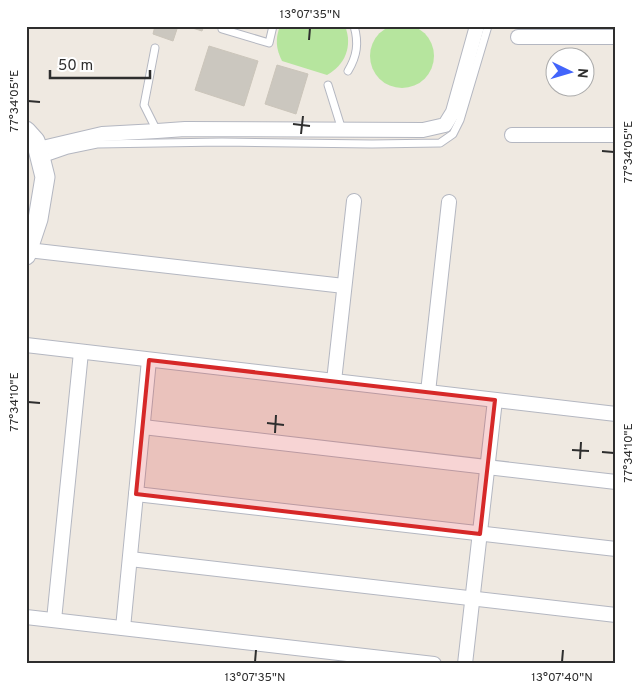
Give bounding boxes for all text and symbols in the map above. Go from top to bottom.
text: 13°07'35"N [280,7,340,23]
scale bar [50,48,150,80]
north arrow [544,48,594,98]
text: 50 m [58,57,93,76]
text: N [573,67,590,79]
text: 77°34'05"E [7,70,23,132]
text: 77°34'05"E [621,121,637,183]
text: 77°34'10"E [7,372,23,432]
text: 77°34'10"E [621,423,637,483]
text: 13°07'35"N [225,670,285,686]
text: 13°07'40"N [531,670,593,686]

